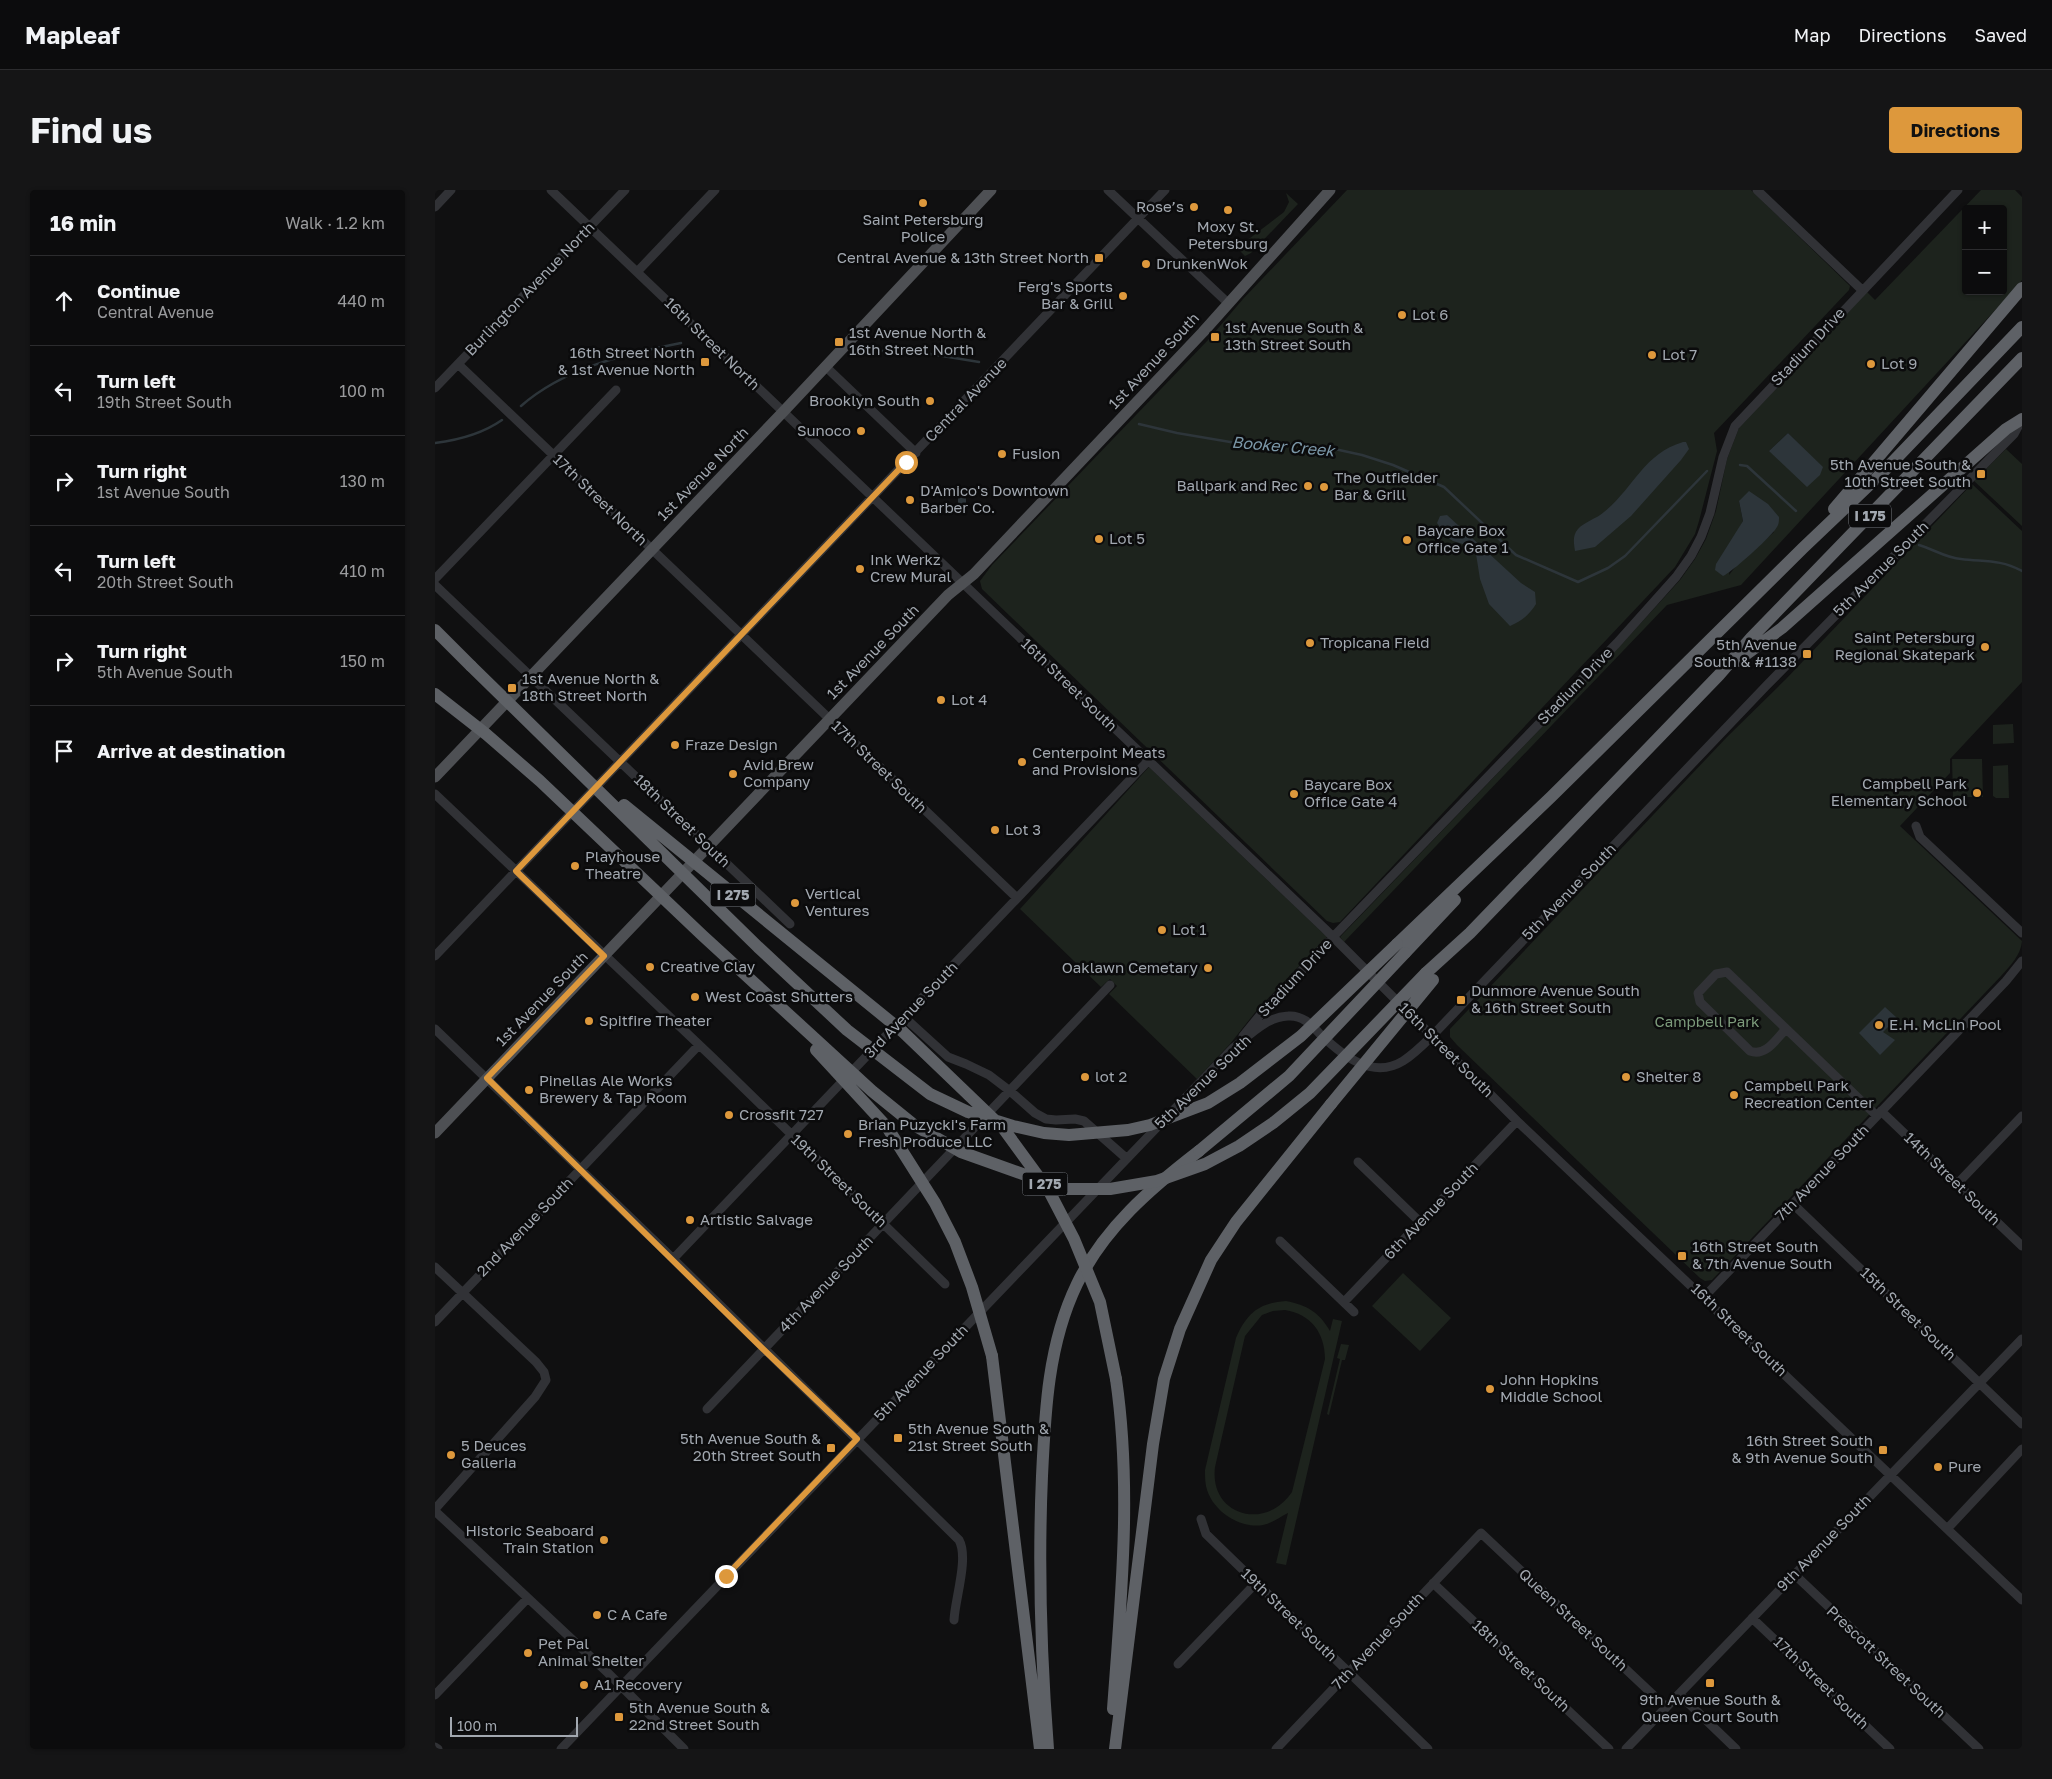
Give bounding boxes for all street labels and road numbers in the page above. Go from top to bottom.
street label: Burlington Avenue North [461,218,598,359]
street label: 16th Street North [661,293,764,393]
street label: Stadium Drive [1766,303,1848,389]
street label: 1st Avenue South [1104,309,1202,412]
street label: Central Avenue [921,353,1010,445]
street label: 1st Avenue North [653,423,752,524]
street label: 17th Street North [550,450,652,549]
road number: I 175 [1849,504,1891,528]
street label: 5th Avenue South [1829,517,1932,620]
street label: 1st Avenue South [823,600,922,702]
street label: 16th Street South [1018,634,1121,735]
street label: Stadium Drive [1533,643,1616,728]
street label: 17th Street South [828,716,931,816]
street label: 18th Street South [631,770,734,871]
street label: 5th Avenue South [1518,839,1619,943]
road number: I 275 [711,884,755,906]
street label: Stadium Drive [1253,934,1335,1020]
street label: 1st Avenue South [492,947,591,1049]
street label: 3rd Avenue South [860,957,961,1061]
street label: 16th Street South [1396,998,1498,1100]
street label: 5th Avenue South [1150,1031,1254,1132]
street label: 7th Avenue South [1771,1121,1872,1224]
street label: 14th Street South [1901,1128,2004,1229]
street label: 19th Street South [788,1130,891,1231]
street label: 6th Avenue South [1379,1158,1481,1262]
road number: I 275 [1023,1172,1067,1196]
street label: 2nd Avenue South [472,1173,576,1279]
street label: 4th Avenue South [774,1231,876,1335]
street label: 15th Street South [1857,1263,1960,1364]
street label: 16th Street South [1688,1279,1791,1380]
street label: 5th Avenue South [870,1320,971,1424]
street label: 9th Avenue South [1772,1490,1874,1594]
street label: 19th Street South [1238,1564,1341,1665]
street label: Queen Street South [1516,1564,1632,1674]
street label: 7th Avenue South [1328,1588,1427,1693]
street label: Prescott Street South [1823,1601,1950,1721]
street label: 18th Street South [1469,1616,1574,1715]
street label: 17th Street South [1770,1632,1873,1732]

